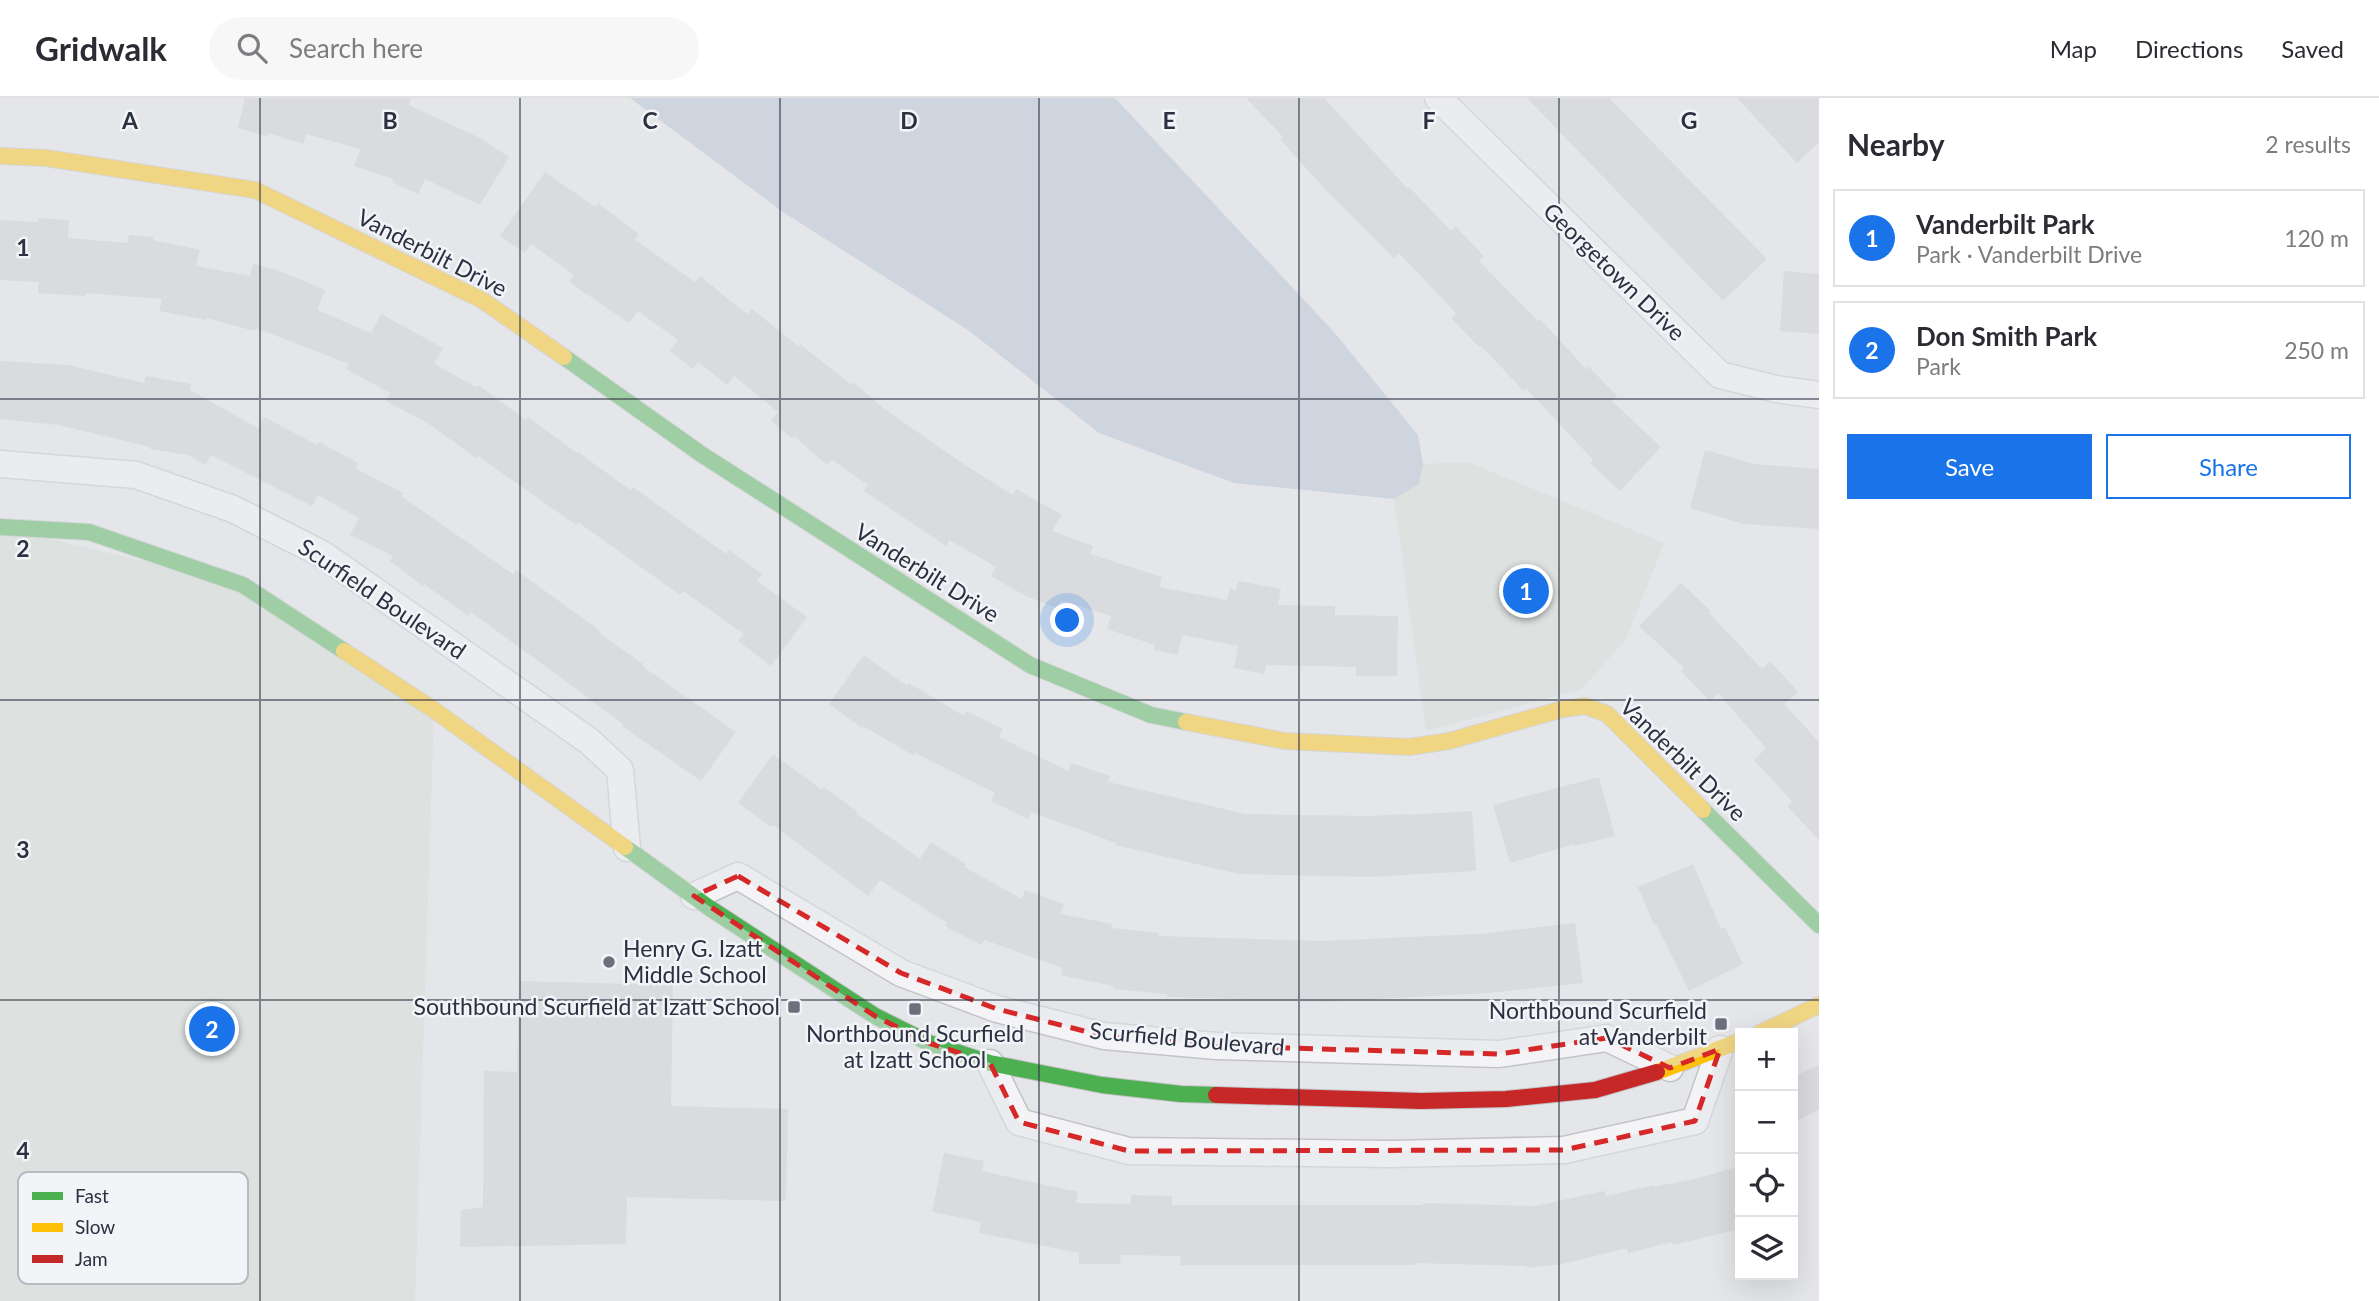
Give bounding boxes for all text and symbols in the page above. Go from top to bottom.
search box [209,17,699,80]
text: Gridwalk [35,28,167,68]
icon: search [233,29,271,67]
text: Search here [289,32,423,64]
text: Map [2050,34,2097,63]
text: Directions [2135,34,2243,63]
text: Saved [2281,34,2344,63]
text: A [121,106,139,134]
text: B [382,106,398,134]
text: C [642,106,658,134]
text: D [900,106,918,134]
text: E [1162,106,1176,134]
text: F [1422,106,1436,134]
text: G [1681,106,1697,134]
text: Nearby [1847,126,1945,162]
text: 2 results [2265,130,2351,158]
street label: Georgetown Drive [1538,196,1691,346]
street label: Vanderbilt Drive [353,202,512,302]
text: Vanderbilt Park [1916,208,2095,240]
text: 1 [1865,224,1879,252]
text: 120 m [2284,224,2349,252]
text: 1 [16,233,30,261]
text: Park · Vanderbilt Drive [1916,240,2142,268]
text: Don Smith Park [1916,320,2097,352]
text: 2 [1865,336,1879,364]
text: 250 m [2284,336,2349,364]
text: Park [1916,352,1961,380]
button: Save [1847,434,2092,499]
button: Share [2106,434,2351,499]
street label: Vanderbilt Drive [850,517,1005,628]
street label: Scurfield Boulevard [294,532,472,665]
text: 2 [16,534,30,562]
pin: 1 [1503,565,1549,617]
your location [1050,603,1084,637]
street label: Vanderbilt Drive [1615,692,1753,826]
text: 3 [16,835,30,863]
place label: Henry G. Izatt Middle School [623,934,767,988]
marker: Henry G. Izatt Middle School [601,954,617,970]
place label: Southbound Scurfield at Izatt School [414,992,780,1020]
place label: Northbound Scurfield at Vanderbilt [1489,996,1708,1050]
marker: Southbound Scurfield at Izatt School [786,999,802,1015]
marker: Northbound Scurfield at Izatt School [907,1001,923,1017]
pin: 2 [189,1003,235,1055]
street label: Scurfield Boulevard [1088,1016,1286,1060]
marker: Northbound Scurfield at Vanderbilt [1713,1016,1729,1032]
place label: Northbound Scurfield at Izatt School [806,1019,1024,1073]
map controls [1735,1028,1798,1280]
button: + [1735,1028,1798,1091]
button: − [1735,1091,1798,1154]
text: 4 [16,1136,30,1164]
button: locate [1735,1154,1798,1217]
legend [18,1172,248,1284]
text: Fast [75,1184,109,1207]
text: Slow [75,1215,115,1238]
button: layers [1735,1217,1798,1280]
text: Jam [75,1247,108,1270]

